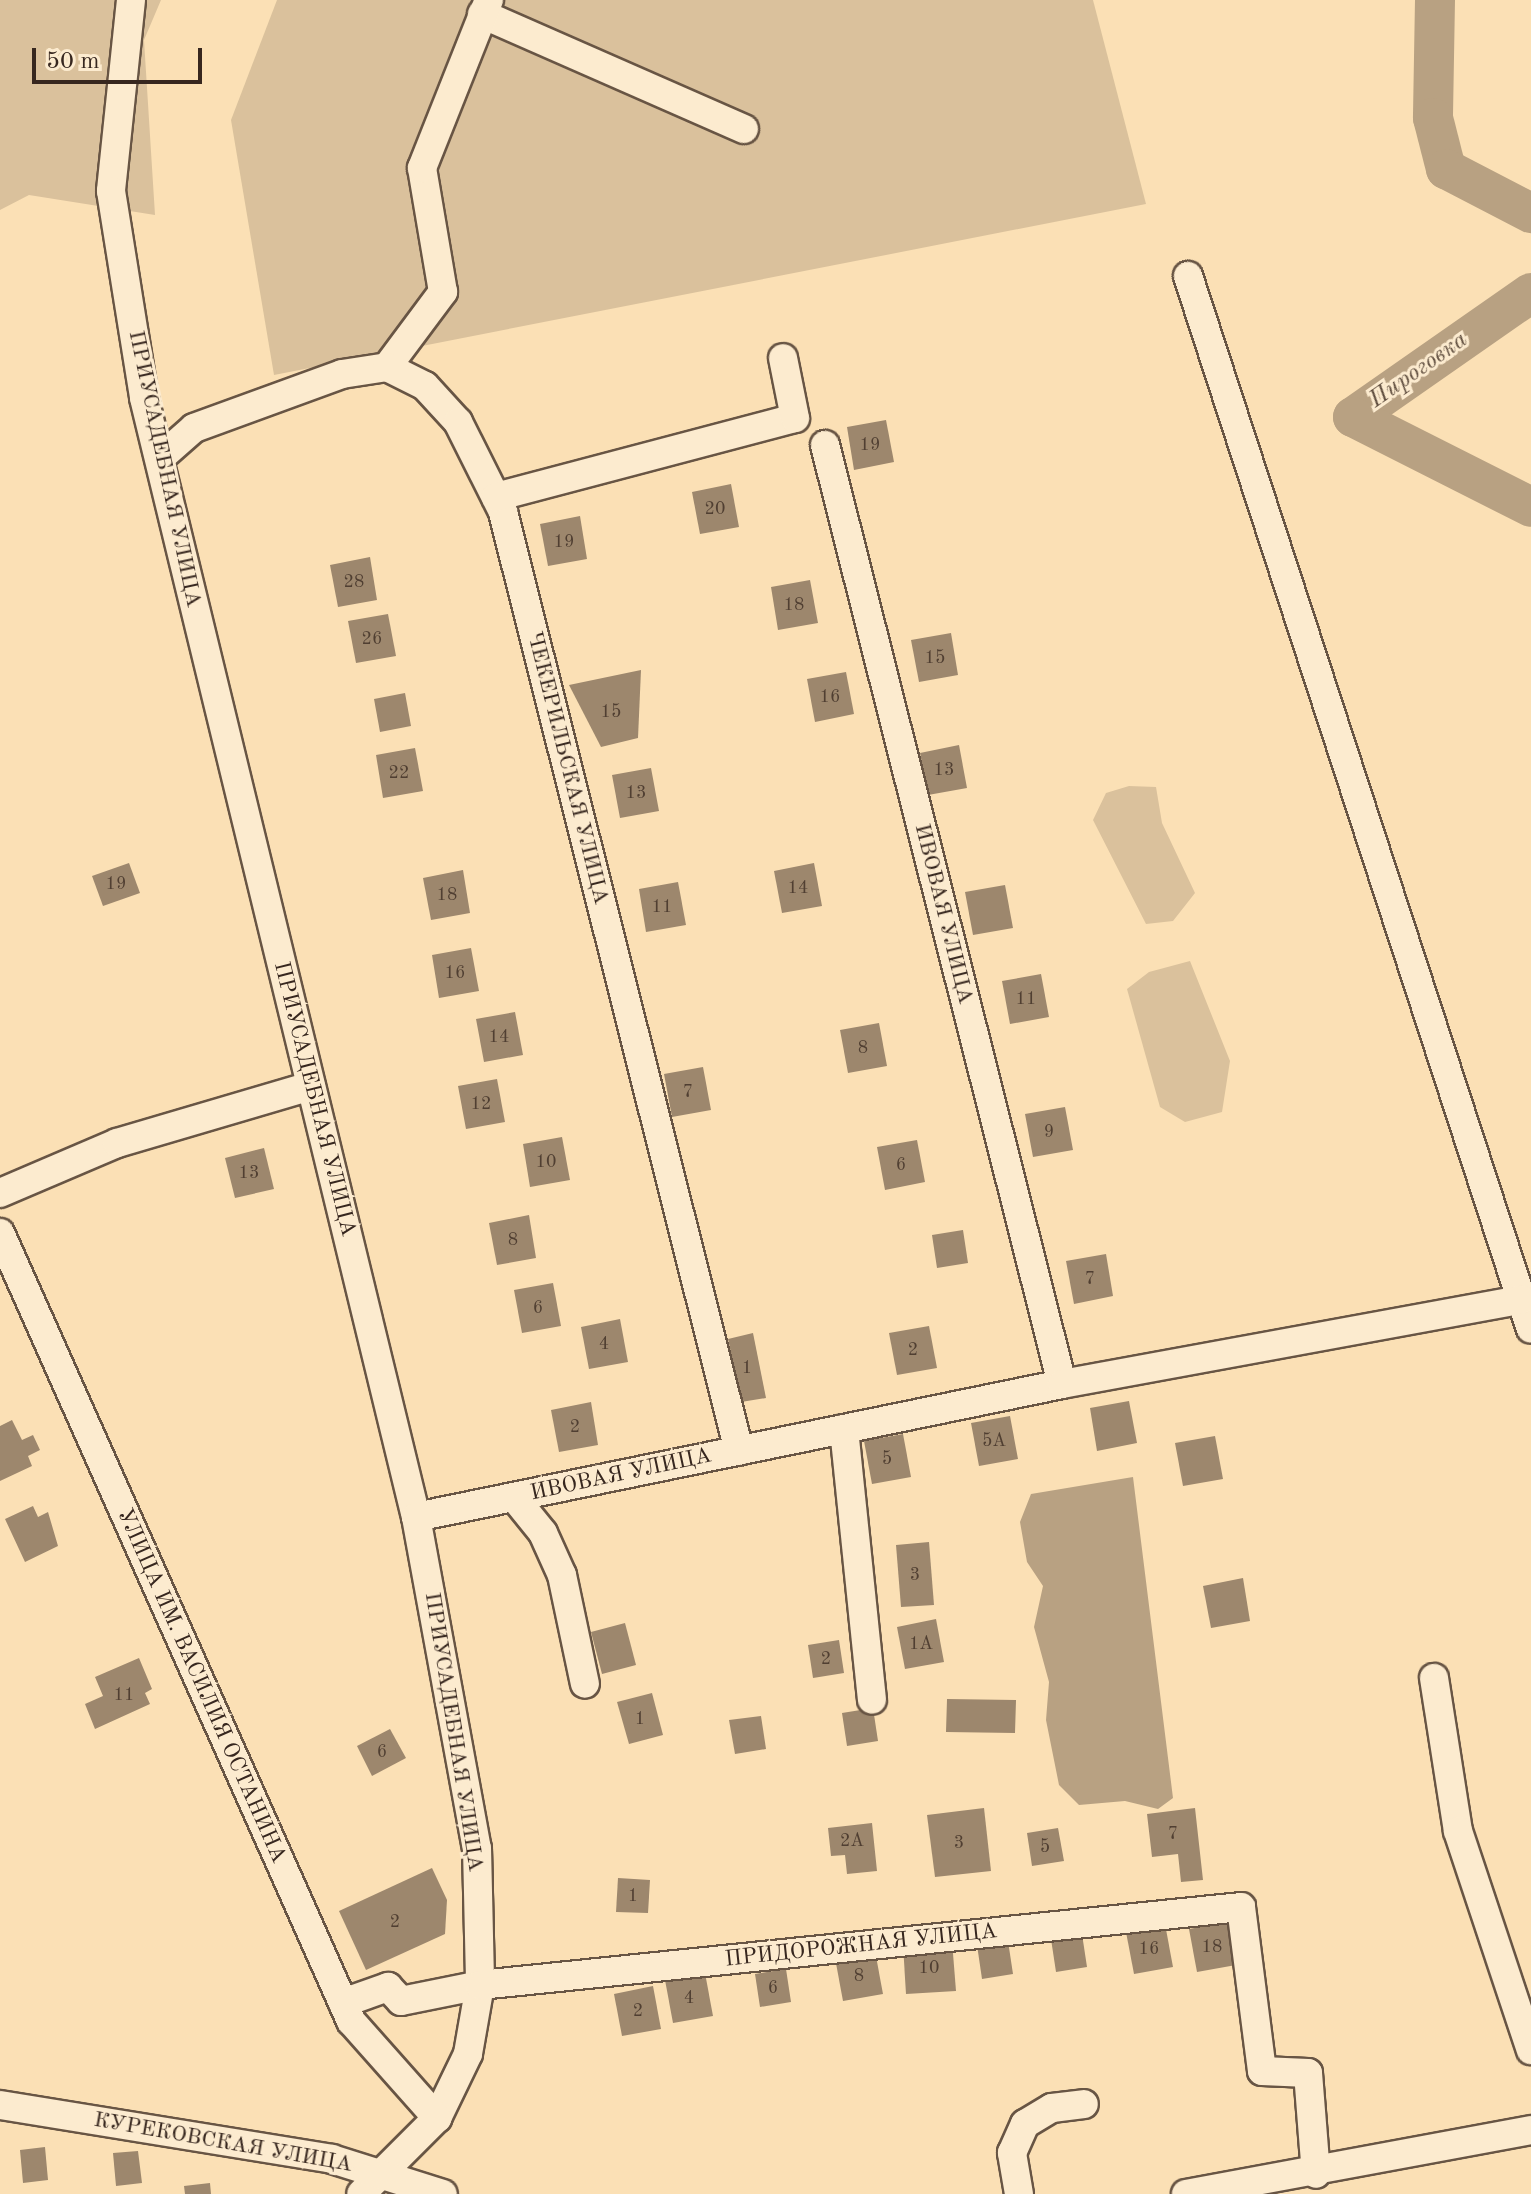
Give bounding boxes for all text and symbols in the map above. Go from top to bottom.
scale bar [36,32,206,82]
text: 50 m [46,50,100,74]
water label: Пироговка [1364,326,1474,416]
street label: ПРИУСАДЕБНАЯ УЛИЦА [122,328,206,610]
house number: 19 [860,434,880,456]
house number: 20 [705,498,725,520]
house number: 19 [554,531,574,553]
house number: 28 [344,571,364,593]
house number: 18 [784,594,804,616]
house number: 26 [362,628,382,650]
street label: ЧЕКЕРИЛЬСКАЯ УЛИЦА [520,629,614,907]
house number: 15 [925,647,945,669]
house number: 16 [820,686,840,708]
house number: 15 [601,701,621,723]
house number: 13 [934,759,954,781]
house number: 22 [389,762,409,784]
house number: 13 [626,782,646,804]
street label: ИВОВАЯ УЛИЦА [908,821,978,1007]
house number: 19 [106,873,126,895]
house number: 14 [788,877,808,899]
house number: 18 [437,884,457,906]
house number: 11 [652,896,672,918]
street label: ПРИУСАДЕБНАЯ УЛИЦА [267,959,361,1239]
house number: 16 [445,962,465,984]
house number: 11 [1016,988,1036,1010]
house number: 14 [489,1026,509,1048]
house number: 8 [858,1037,868,1059]
house number: 7 [683,1081,693,1103]
house number: 12 [471,1093,491,1115]
house number: 9 [1044,1121,1054,1143]
house number: 10 [536,1151,556,1173]
house number: 6 [896,1154,906,1176]
house number: 13 [239,1162,259,1184]
house number: 8 [508,1229,518,1251]
house number: 7 [1085,1268,1095,1290]
house number: 6 [533,1297,543,1319]
house number: 4 [599,1333,609,1355]
house number: 2 [908,1339,918,1361]
house number: 1 [742,1357,752,1379]
house number: 2 [570,1416,580,1438]
house number: 5А [982,1430,1006,1452]
street label: ИВОВАЯ УЛИЦА [528,1443,714,1507]
house number: 5 [882,1448,892,1470]
street label: УЛИЦА ИМ. ВАСИЛИЯ ОСТАНИНА [111,1505,291,1867]
house number: 3 [910,1564,920,1586]
street label: ПРИУСАДЕБНАЯ УЛИЦА [418,1591,488,1873]
house number: 1А [909,1633,933,1655]
house number: 2 [821,1648,831,1670]
house number: 11 [114,1684,134,1706]
house number: 1 [635,1708,645,1730]
house number: 6 [377,1741,387,1763]
house number: 7 [1168,1823,1178,1845]
house number: 2А [840,1830,864,1852]
house number: 3 [954,1832,964,1854]
house number: 5 [1040,1836,1050,1858]
house number: 1 [628,1885,638,1907]
house number: 2 [390,1911,400,1933]
street label: ПРИДОРОЖНАЯ УЛИЦА [723,1919,999,1973]
house number: 18 [1202,1936,1222,1958]
house number: 16 [1139,1938,1159,1960]
house number: 10 [919,1957,939,1979]
house number: 8 [854,1965,864,1987]
house number: 6 [768,1977,778,1999]
house number: 4 [684,1987,694,2009]
house number: 2 [633,2000,643,2022]
street label: КУРЕКОВСКАЯ УЛИЦА [92,2107,354,2179]

